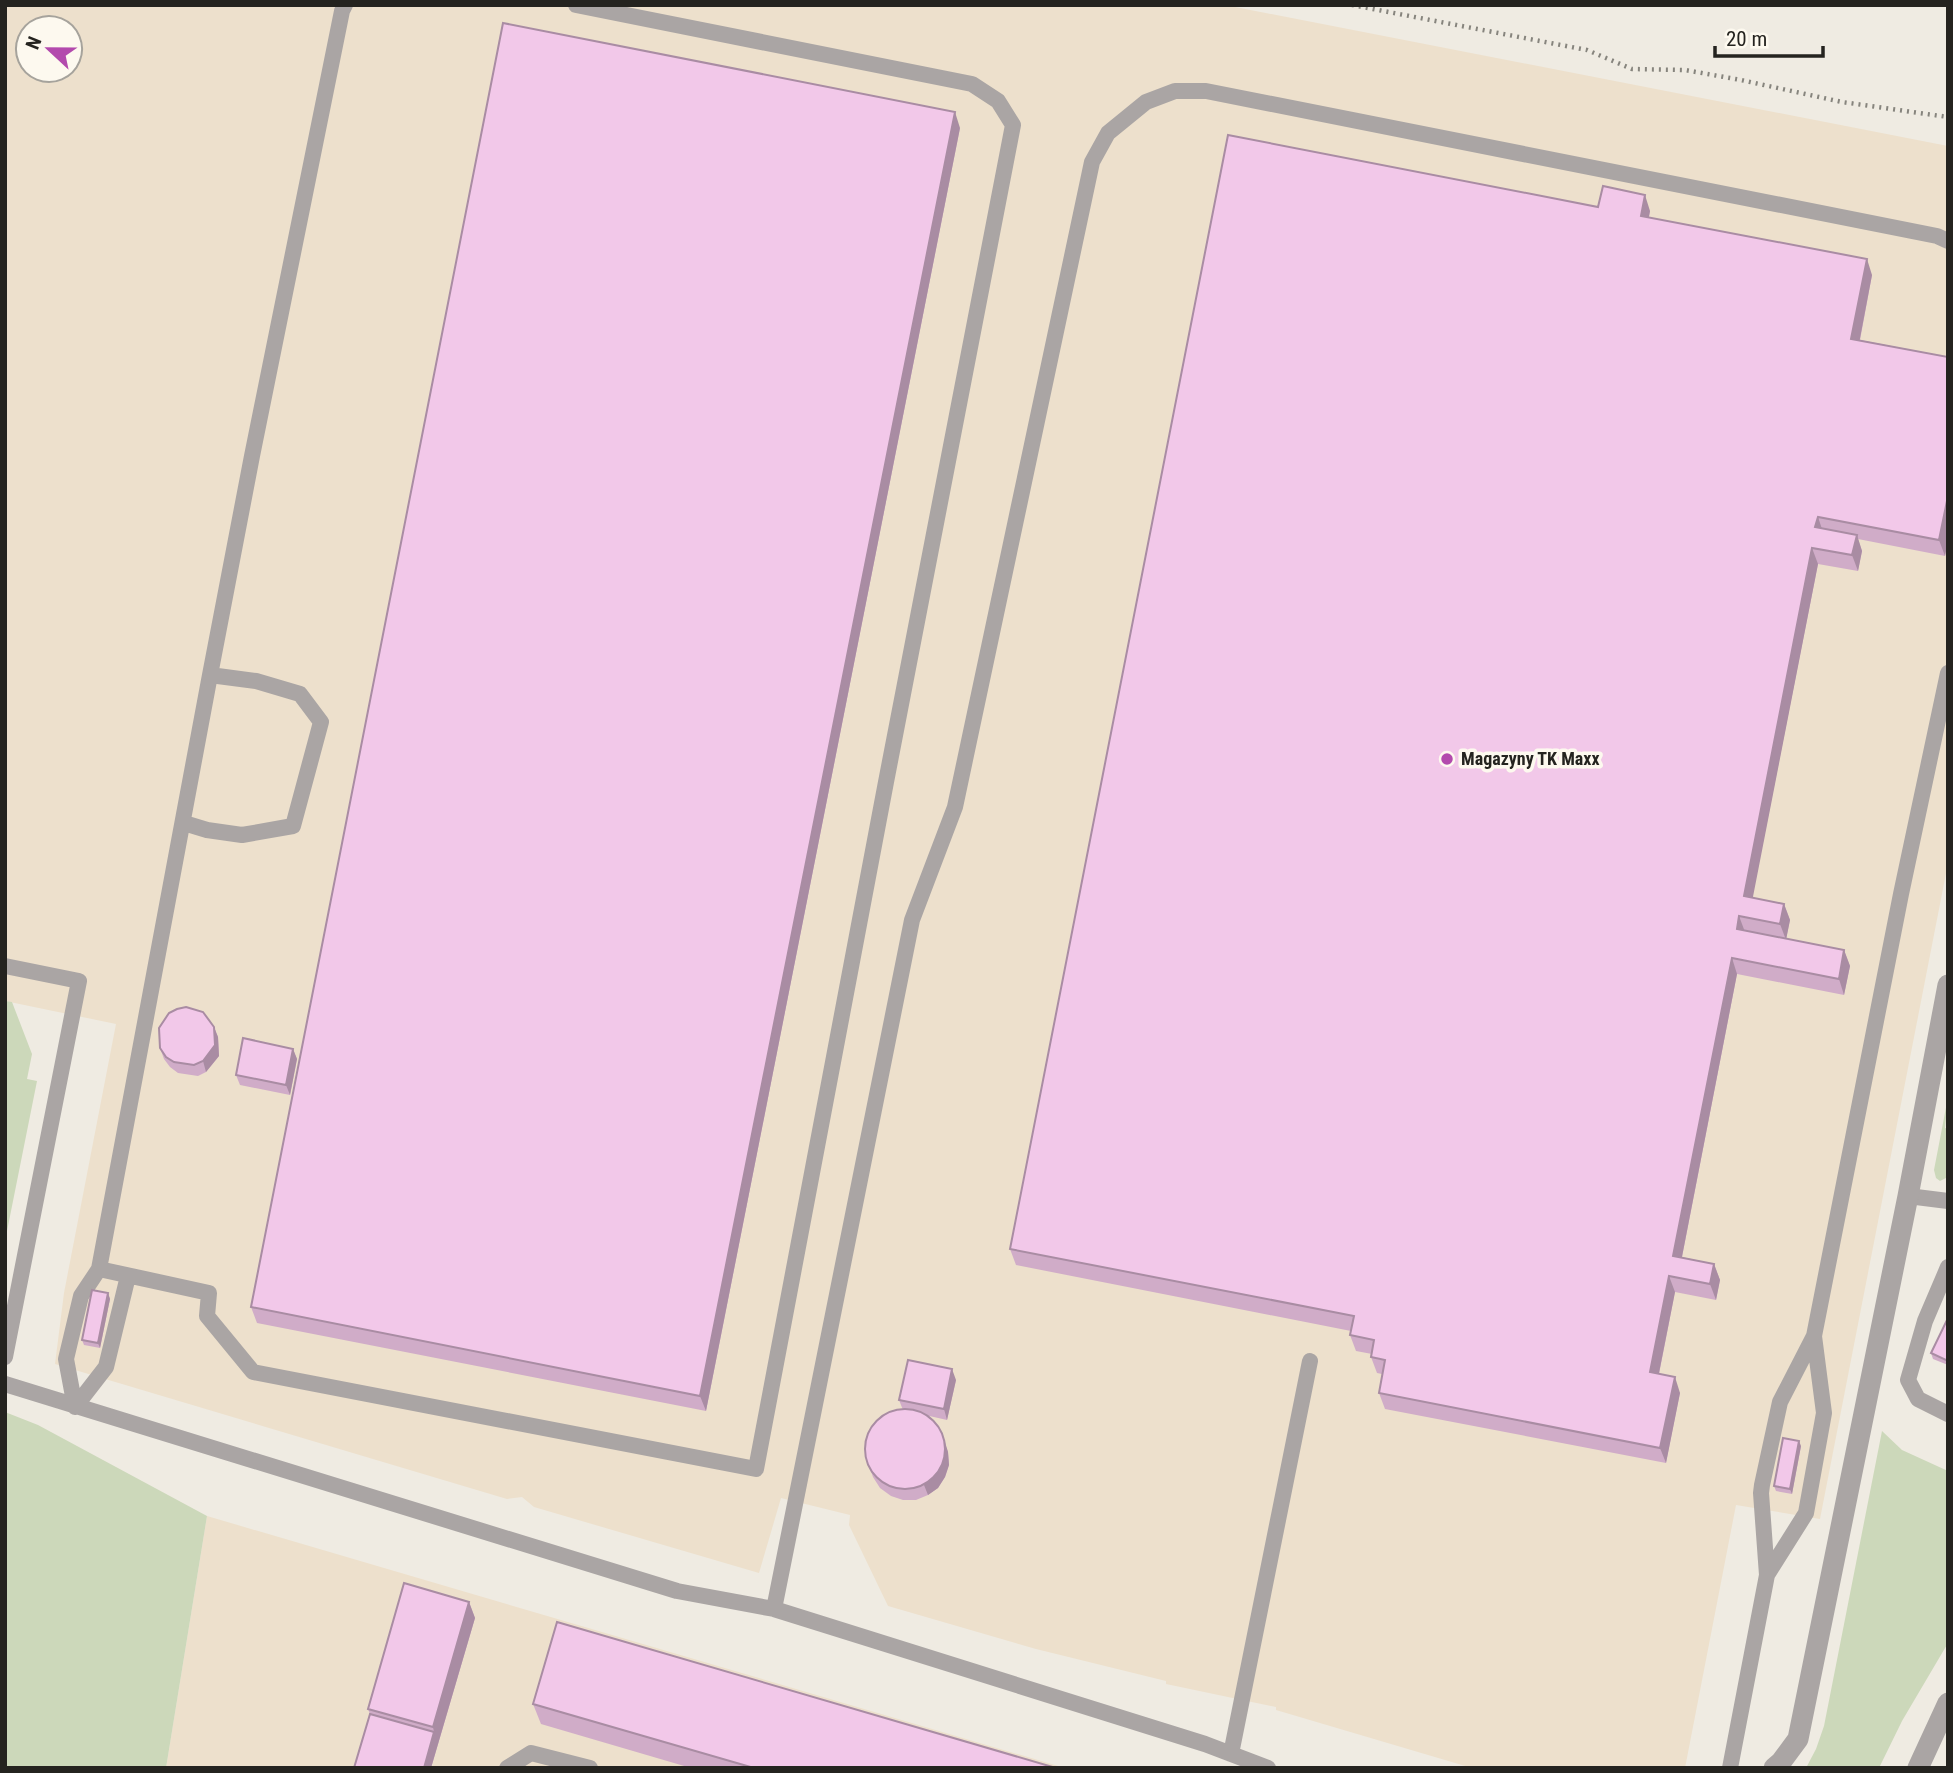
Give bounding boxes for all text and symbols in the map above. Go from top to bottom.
north arrow [14,14,84,84]
scale bar [1715,14,1824,58]
text: 20 m [1726,27,1767,51]
text: N [21,33,47,53]
place label: Magazyny TK Maxx [1461,748,1600,769]
marker: Magazyny TK Maxx [1439,751,1455,767]

